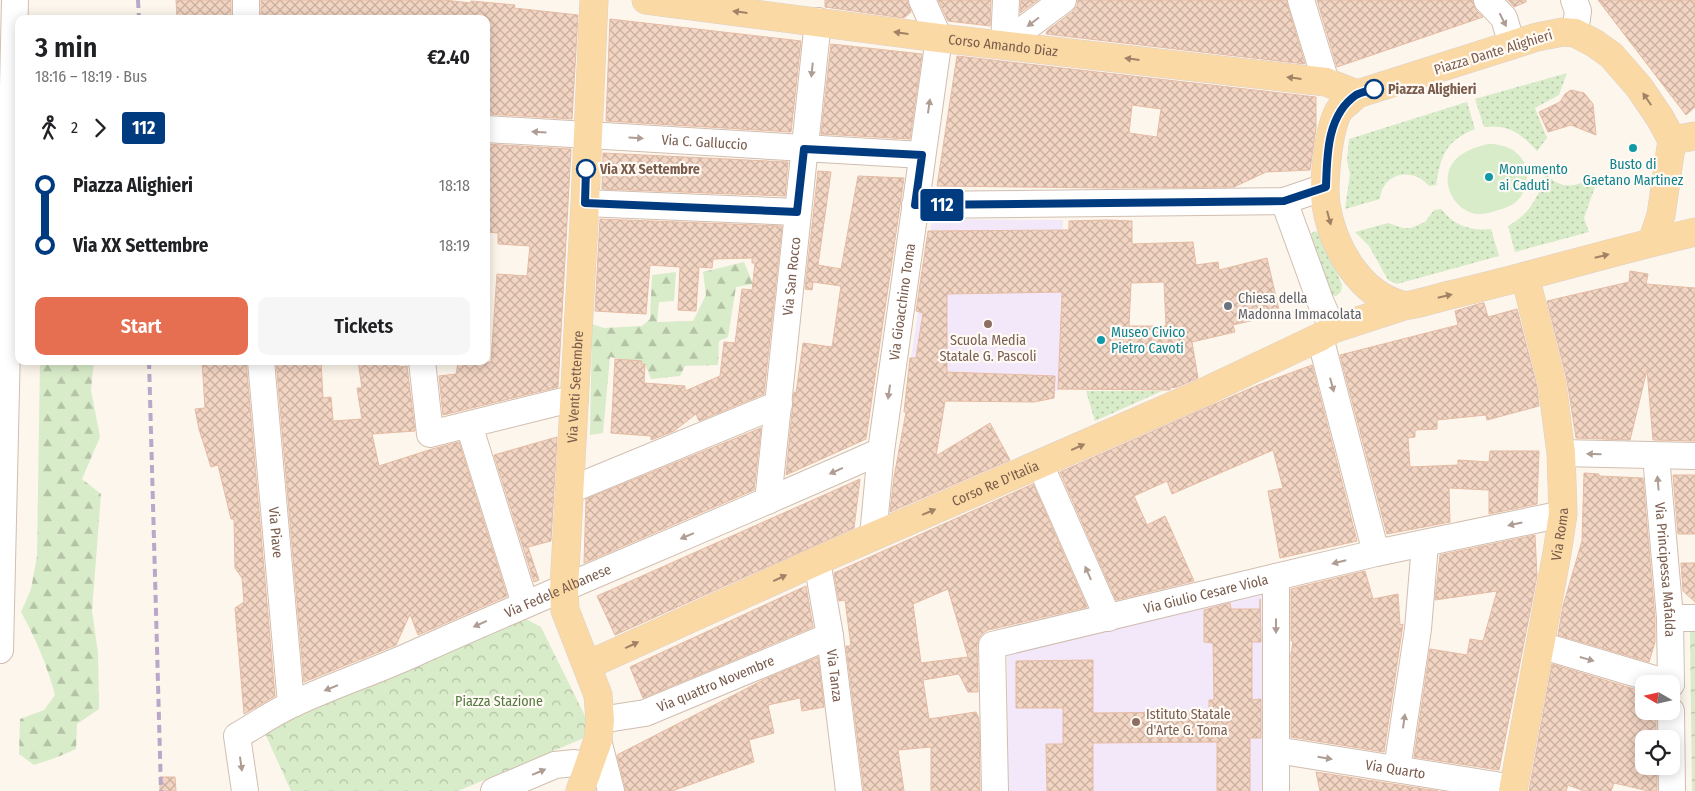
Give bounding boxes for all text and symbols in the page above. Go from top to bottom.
one-way arrow [732,8,748,16]
one-way arrow [1499,13,1507,28]
one-way arrow [1026,17,1040,27]
street label: Piazza Dante Alighieri [1432,26,1554,79]
one-way arrow [893,28,909,36]
text: 3 min [35,31,97,64]
street label: Corso Amando Diaz [947,31,1059,61]
text: €2.40 [427,46,470,69]
one-way arrow [1124,55,1140,63]
one-way arrow [808,62,816,78]
text: 18:16 – 18:19 · Bus [35,67,147,86]
one-way arrow [1285,74,1301,82]
marker: Piazza Alighieri [1364,79,1384,99]
place label: Piazza Alighieri [1388,81,1477,98]
one-way arrow [1642,92,1652,105]
one-way arrow [925,98,933,114]
icon: walk [35,114,63,142]
icon: forward [86,114,114,142]
text: 112 [132,117,155,139]
text: 2 [71,118,78,137]
one-way arrow [531,128,547,136]
street label: Via C. Galluccio [661,131,748,154]
one-way arrow [629,135,645,143]
marker: Busto di Gaetano Martinez [1627,142,1639,154]
place label: Busto di Gaetano Martinez [1583,156,1684,189]
marker: Via XX Settembre [576,159,596,179]
place label: Via XX Settembre [599,161,700,178]
place label: Monumento ai Caduti [1499,161,1568,194]
marker: Monumento ai Caduti [1483,171,1495,183]
text: Piazza Alighieri [73,174,193,197]
text: 18:18 [439,176,470,195]
line badge: 112 [913,189,971,221]
text: 112 [930,194,954,216]
one-way arrow [1326,211,1334,226]
text: Via XX Settembre [73,234,208,257]
text: 18:19 [439,236,470,255]
street label: Via San Rocco [779,236,804,316]
street label: Via Gioacchino Toma [886,242,919,362]
one-way arrow [1594,252,1610,260]
place label: Chiesa della Madonna Immacolata [1238,290,1362,323]
one-way arrow [1437,292,1452,300]
button: Start [35,297,248,355]
button: Tickets [258,297,470,355]
marker: Chiesa della Madonna Immacolata [1222,300,1234,312]
marker: Scuola Media Statale G. Pascoli [982,318,994,330]
place label: Museo Civico Pietro Cavoti [1111,324,1185,357]
street label: Via Venti Settembre [564,330,587,444]
place label: Scuola Media Statale G. Pascoli [939,332,1037,365]
marker: Museo Civico Pietro Cavoti [1095,334,1107,346]
one-way arrow [1328,377,1336,392]
one-way arrow [885,384,893,400]
one-way arrow [1071,443,1085,451]
one-way arrow [1586,450,1602,458]
street label: Corso Re D'Italia [949,457,1042,510]
one-way arrow [829,467,843,475]
one-way arrow [1654,474,1662,490]
street label: Via Principessa Mafalda [1651,502,1678,637]
street label: Via Piave [265,506,286,559]
street label: Via Roma [1548,507,1572,562]
one-way arrow [922,508,936,516]
one-way arrow [1508,520,1523,528]
one-way arrow [680,533,694,541]
one-way arrow [1332,558,1347,566]
street label: Via Fedele Albanese [502,561,614,622]
one-way arrow [1084,566,1092,580]
street label: Via Giulio Cesare Viola [1142,571,1270,617]
one-way arrow [773,573,787,581]
one-way arrow [1272,618,1280,634]
one-way arrow [473,621,487,629]
one-way arrow [625,641,639,649]
street label: Via Tanza [823,648,846,703]
street label: Via quattro Novembre [655,652,777,716]
one-way arrow [1580,655,1595,663]
north arrow [1635,675,1680,720]
map controls [1635,675,1680,775]
one-way arrow [323,684,338,692]
park label: Piazza Stazione [455,693,543,710]
place label: Istituto Statale d'Arte G. Toma [1146,706,1231,739]
one-way arrow [1401,713,1409,729]
marker: Istituto Statale d'Arte G. Toma [1130,716,1142,728]
button: locate [1635,730,1680,775]
one-way arrow [1317,754,1333,762]
one-way arrow [238,756,246,772]
street label: Via Quarto [1364,756,1427,783]
one-way arrow [532,768,547,776]

